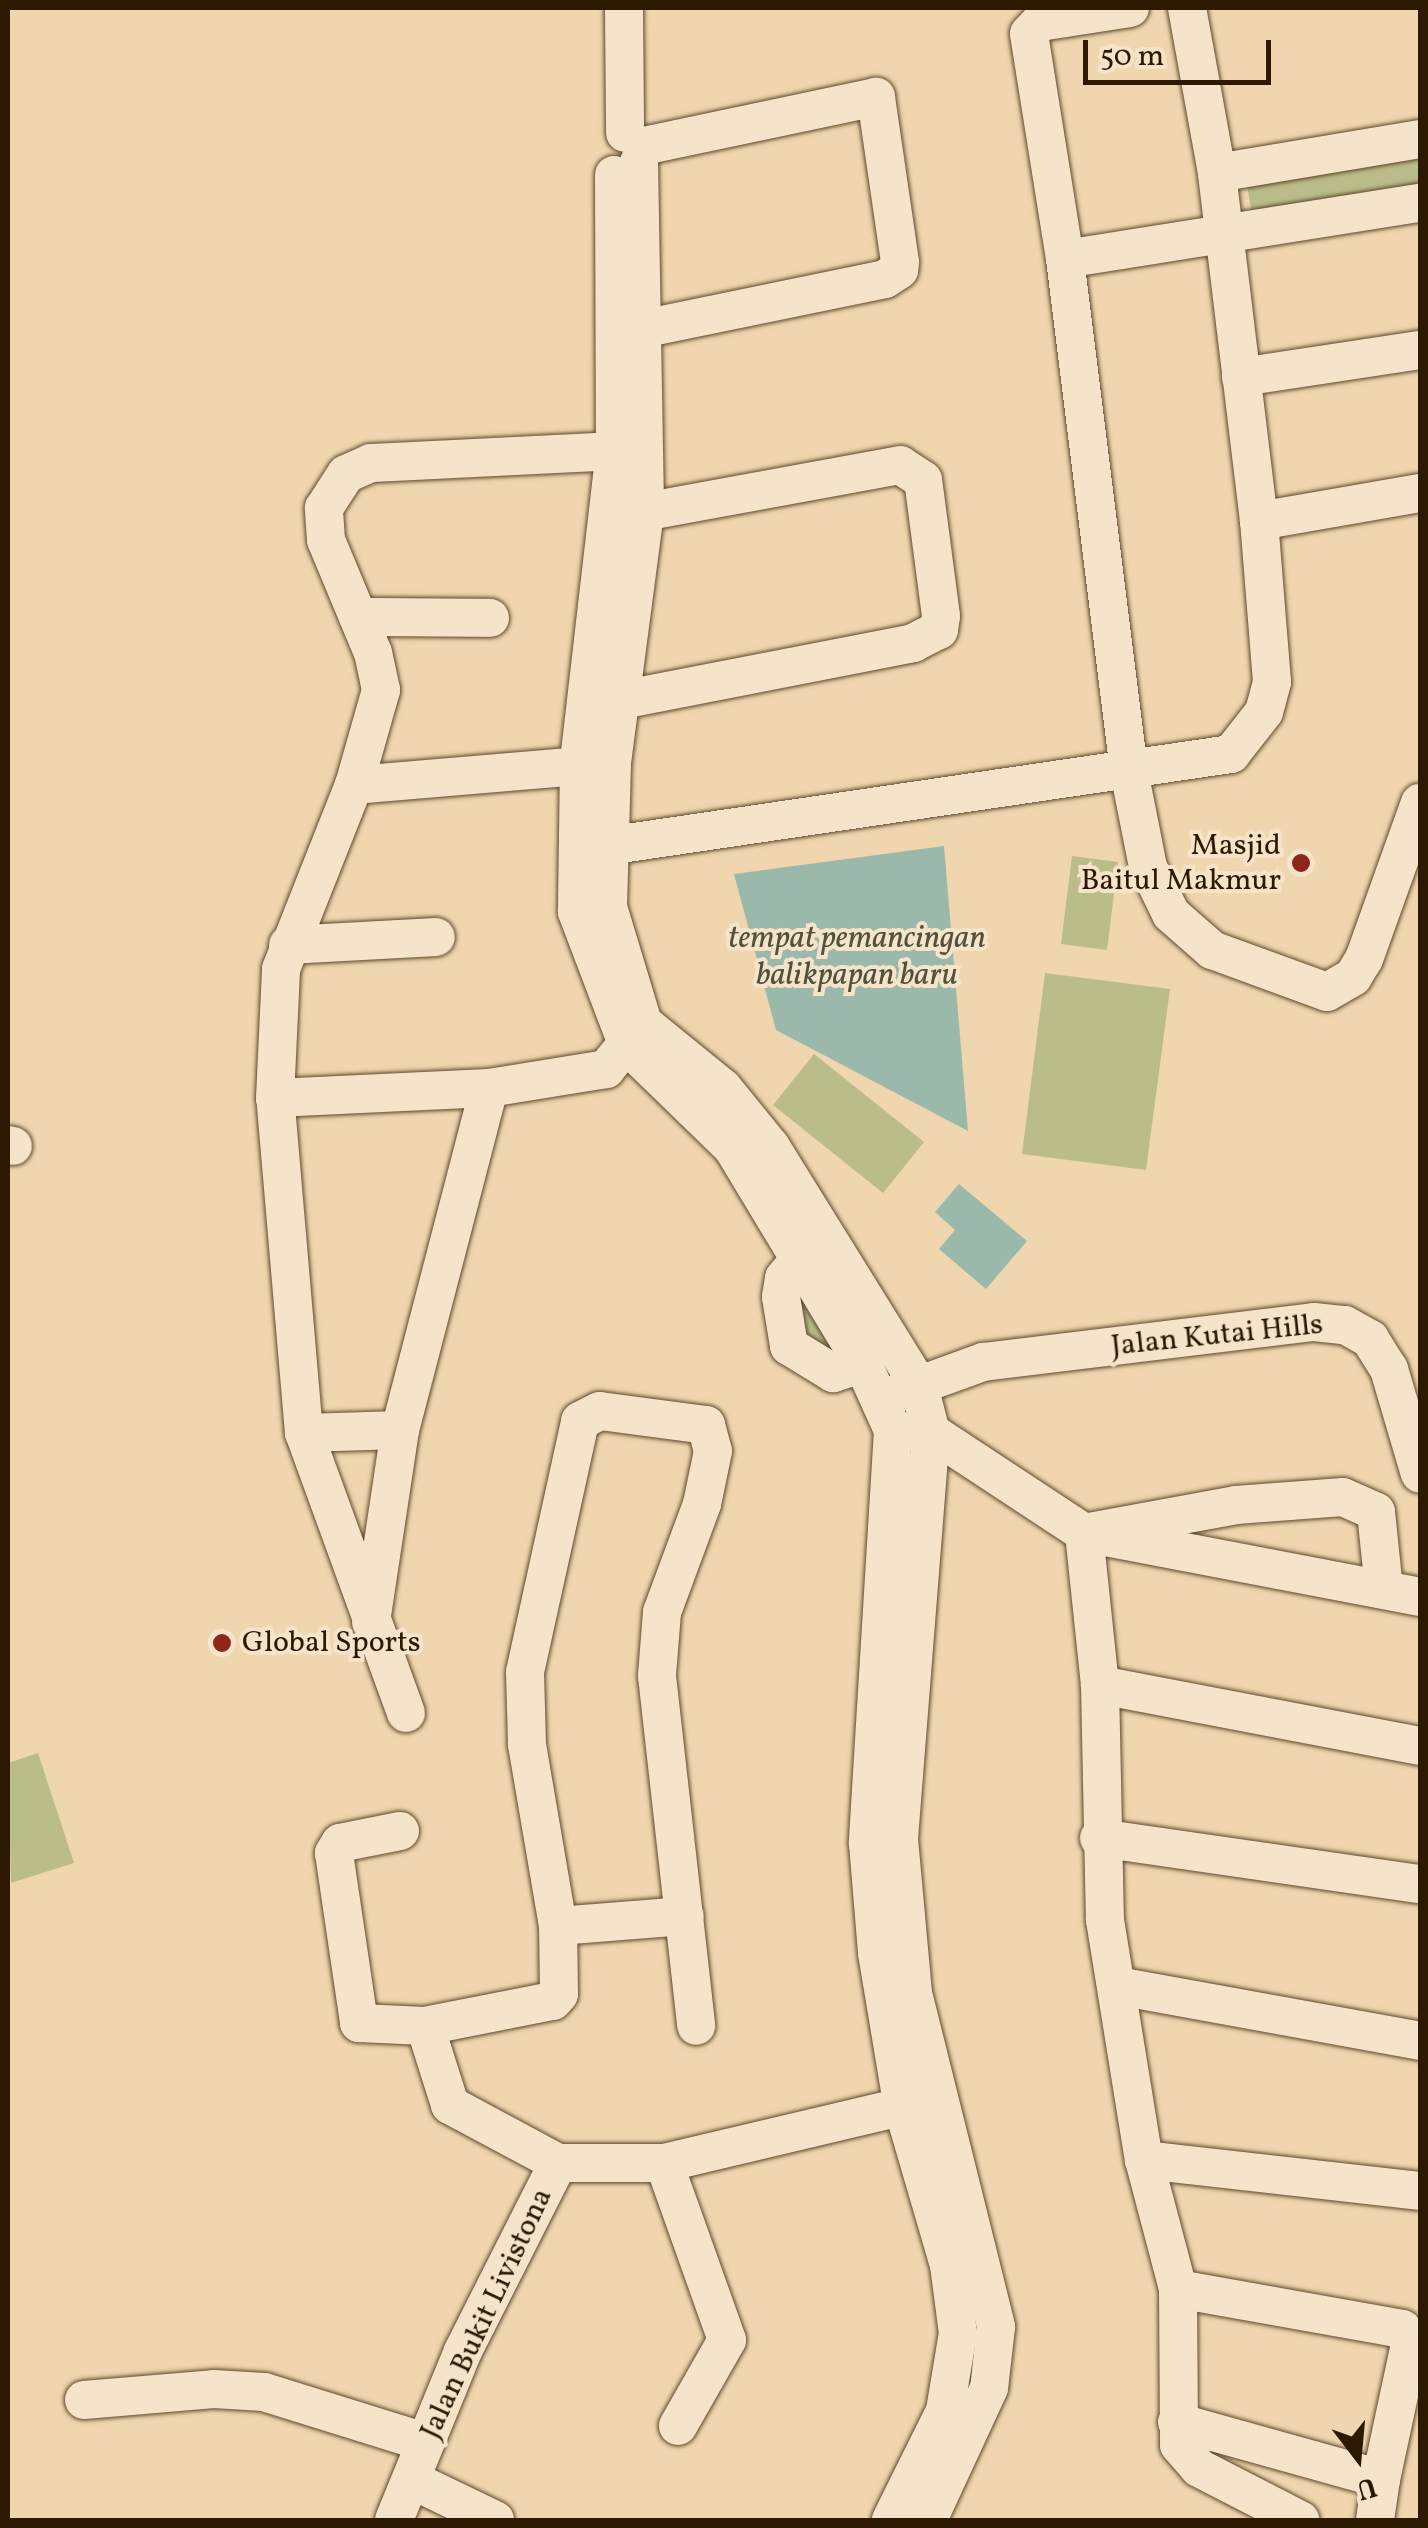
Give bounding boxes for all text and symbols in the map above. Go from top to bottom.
scale bar [1088,20,1276,82]
text: 50 m [1100,36,1164,78]
place label: Masjid Baitul Makmur [1081,828,1281,898]
marker: Masjid Baitul Makmur [1290,852,1312,874]
water label: tempat pemancingan balikpapan baru [728,921,986,996]
street label: Jalan Kutai Hills [1109,1307,1325,1365]
place label: Global Sports [242,1625,421,1661]
marker: Global Sports [211,1632,233,1654]
street label: Jalan Bukit Livistona [413,2183,561,2445]
north arrow [1308,2408,1408,2508]
text: U [1352,2466,1381,2509]

